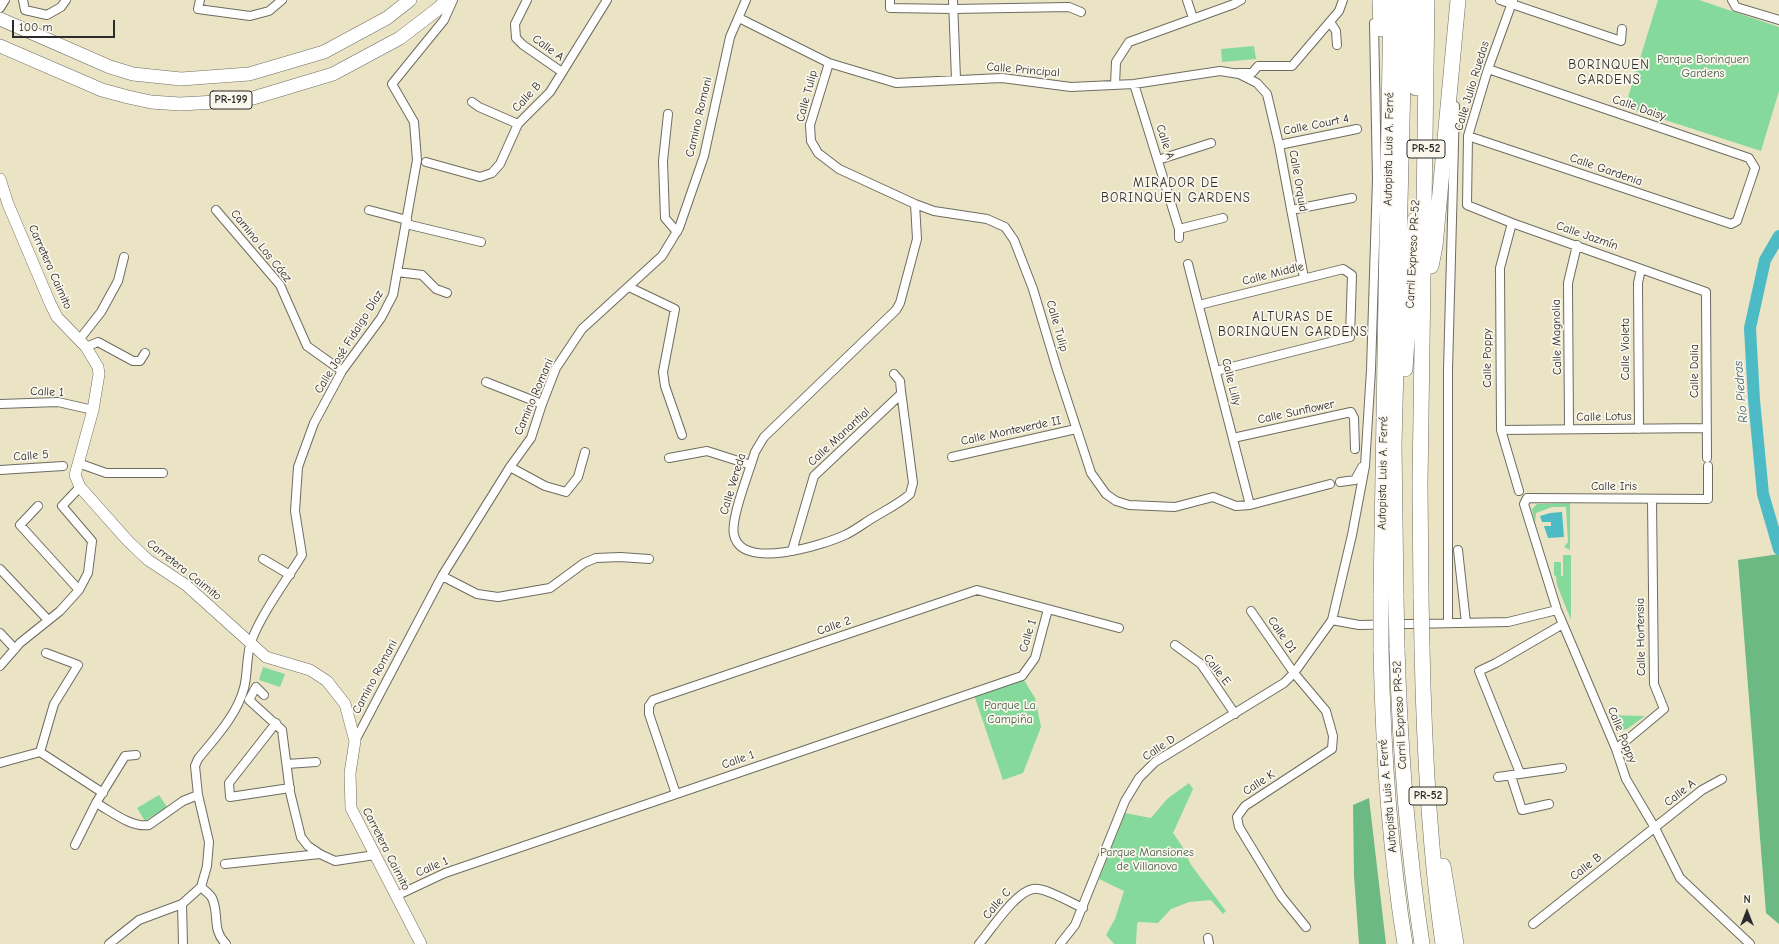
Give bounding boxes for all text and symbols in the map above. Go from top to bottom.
scale bar [14,12,117,38]
text: 100 m [19,20,52,34]
street label: Calle A [529,32,567,64]
street label: Calle Julio Ruedas [1452,39,1492,133]
park label: Parque Borinquen Gardens [1657,53,1749,81]
district label: BORINQUEN GARDENS [1568,57,1650,88]
street label: Calle Principal [986,60,1060,80]
street label: Calle Tulip [793,69,821,123]
street label: Camino Romani [683,75,715,159]
street label: Calle B [509,79,545,115]
road number: PR-199 [210,91,252,109]
street label: Autopista Luis A. Ferré [1381,92,1397,206]
street label: Calle Daisy [1610,92,1668,124]
street label: Calle Court 4 [1282,112,1350,138]
street label: Calle A [1153,123,1177,161]
road number: PR-52 [1407,140,1445,158]
street label: Calle Orquid [1285,149,1311,213]
street label: Calle Gardenia [1568,151,1644,189]
district label: MIRADOR DE BORINQUEN GARDENS [1101,175,1251,206]
street label: Carril Expreso PR-52 [1403,199,1423,309]
street label: Camino Los Cáez [227,207,295,285]
street label: Calle Jazmín [1554,219,1620,253]
street label: Carretera Caimito [25,222,75,312]
street label: Calle Middle [1241,259,1305,289]
street label: Calle José Fidalgo Díaz [311,288,387,396]
street label: Calle Tulip [1043,299,1071,353]
street label: Calle Magnolia [1549,299,1565,375]
district label: ALTURAS DE BORINQUEN GARDENS [1218,309,1368,340]
street label: Calle Violeta [1619,318,1633,380]
street label: Calle Poppy [1481,328,1495,388]
street label: Calle Dalia [1688,344,1702,398]
street label: Camino Romani [511,356,557,438]
street label: Calle Lilly [1218,357,1244,407]
water label: Río Piedras [1731,360,1751,424]
street label: Calle 1 [30,384,64,400]
street label: Calle Sunflower [1256,397,1336,427]
street label: Calle Manantial [805,405,873,469]
street label: Calle Lotus [1576,409,1632,425]
street label: Calle Monteverde II [960,413,1062,449]
street label: Autopista Luis A. Ferré [1375,416,1391,530]
street label: Calle 5 [13,448,49,464]
street label: Calle Vereda [717,451,749,517]
street label: Calle Iris [1591,480,1637,494]
street label: Carretera Caimito [144,536,224,604]
street label: Calle Hortensia [1633,598,1649,676]
street label: Calle 2 [815,613,853,639]
street label: Calle D1 [1264,614,1300,656]
street label: Calle 1 [1016,618,1040,654]
street label: Camino Romani [349,637,401,717]
street label: Calle E [1200,651,1234,689]
street label: Carril Expreso PR-52 [1390,660,1410,770]
park label: Parque La Campiña [984,699,1036,727]
street label: Calle Poppy [1604,705,1640,765]
street label: Calle D [1140,732,1178,764]
street label: Autopista Luis A. Ferré [1376,739,1400,853]
street label: Calle 1 [720,748,756,772]
street label: Calle K [1240,767,1278,799]
street label: Calle A [1661,776,1699,810]
road number: PR-52 [1409,787,1447,805]
street label: Carretera Caimito [359,805,413,893]
park label: Parque Mansiones de Villanova [1100,846,1194,874]
street label: Calle B [1567,850,1605,884]
street label: Calle 1 [414,854,450,880]
street label: Calle C [980,886,1014,922]
north arrow [1727,892,1767,932]
text: N [1743,893,1751,906]

